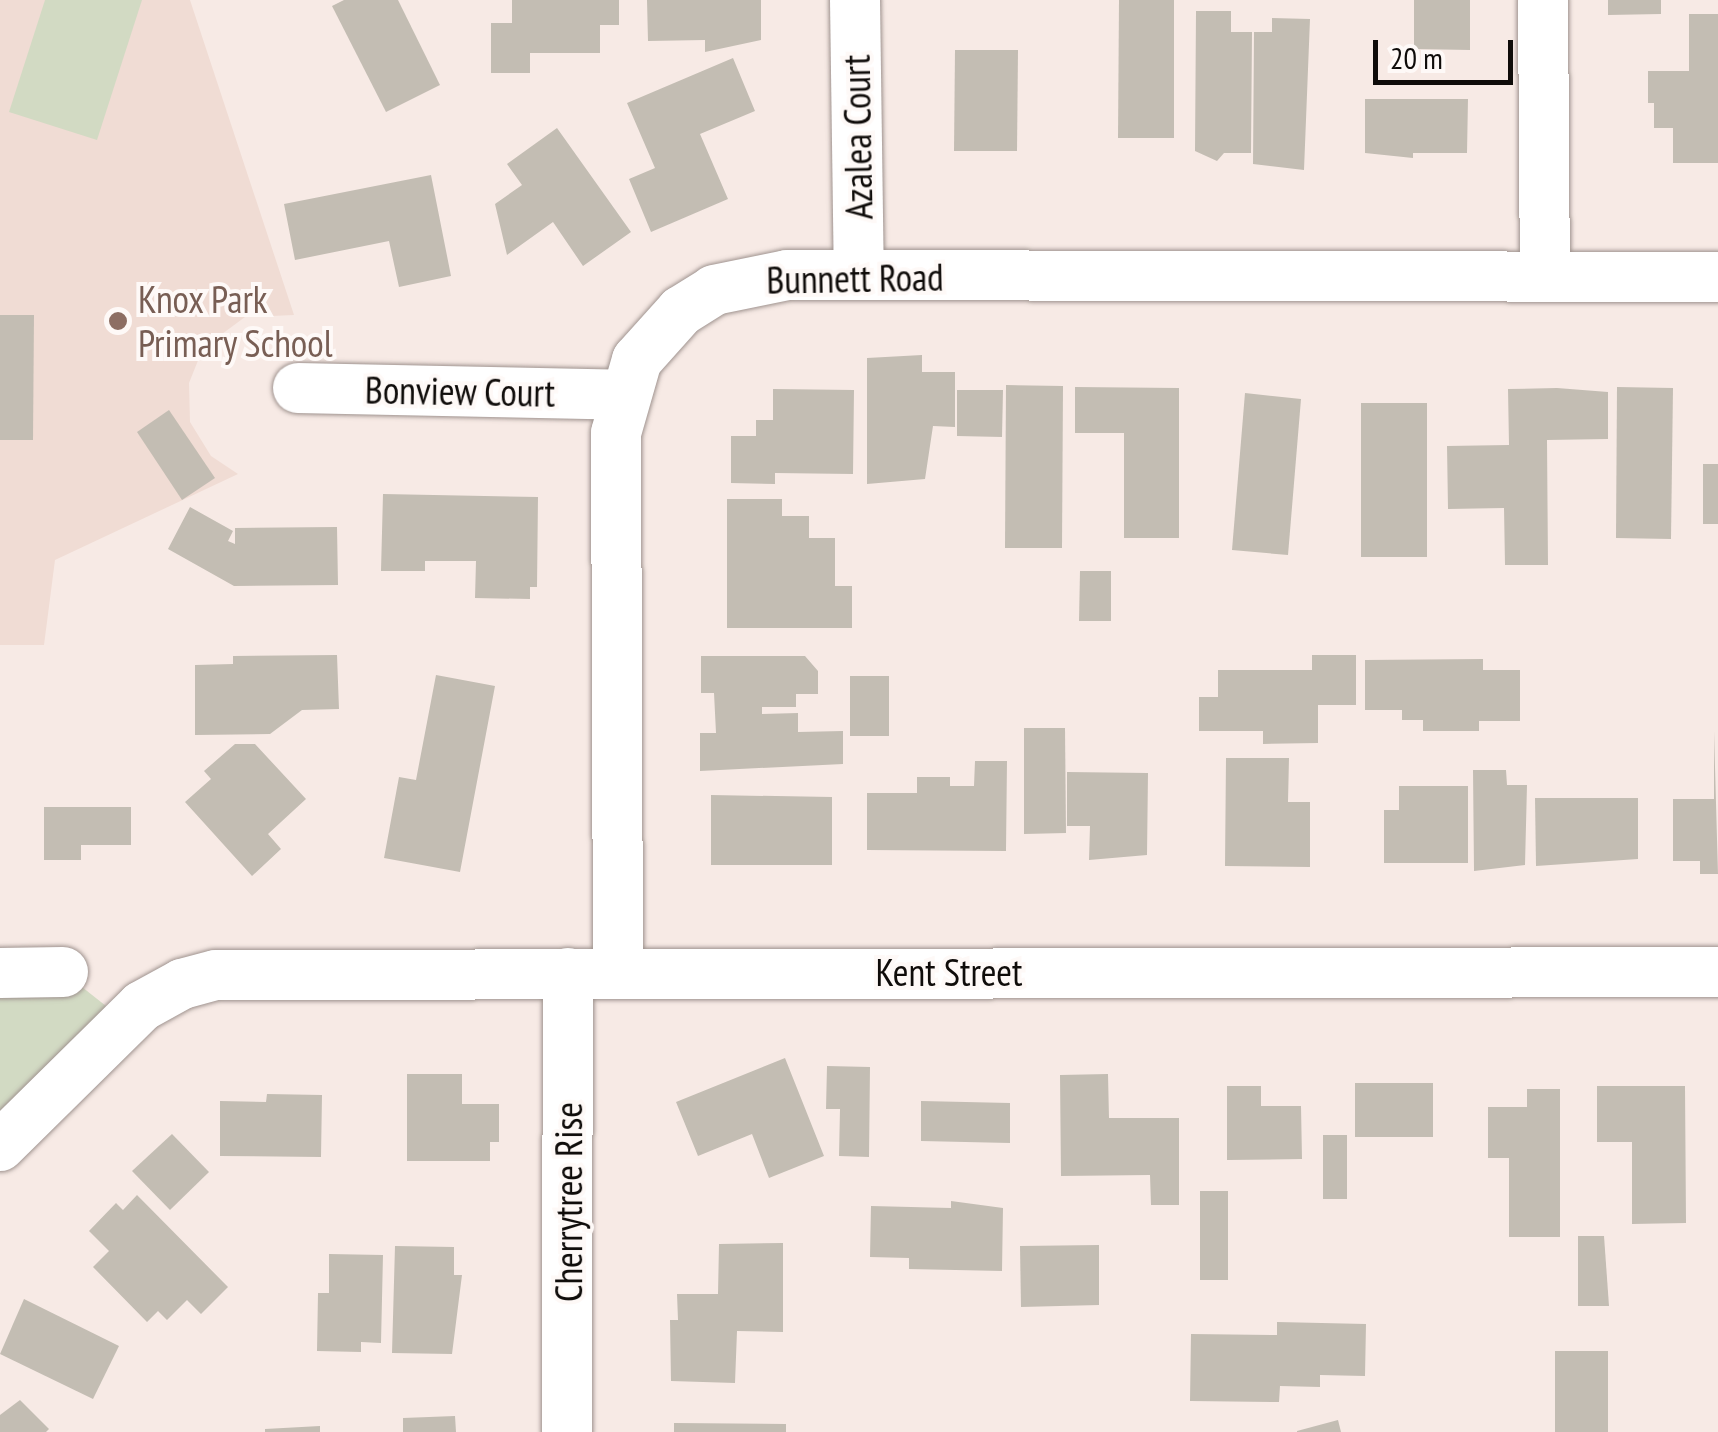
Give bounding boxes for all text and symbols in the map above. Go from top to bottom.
scale bar [1378,20,1518,82]
text: 20 m [1390,38,1443,77]
street label: Azalea Court [833,54,881,220]
street label: Bunnett Road [766,254,944,302]
place label: Knox Park Primary School [138,276,334,366]
marker: Knox Park Primary School [107,310,129,332]
street label: Bonview Court [364,367,556,415]
street label: Kent Street [876,949,1022,995]
street label: Cherrytree Rise [545,1102,591,1302]

